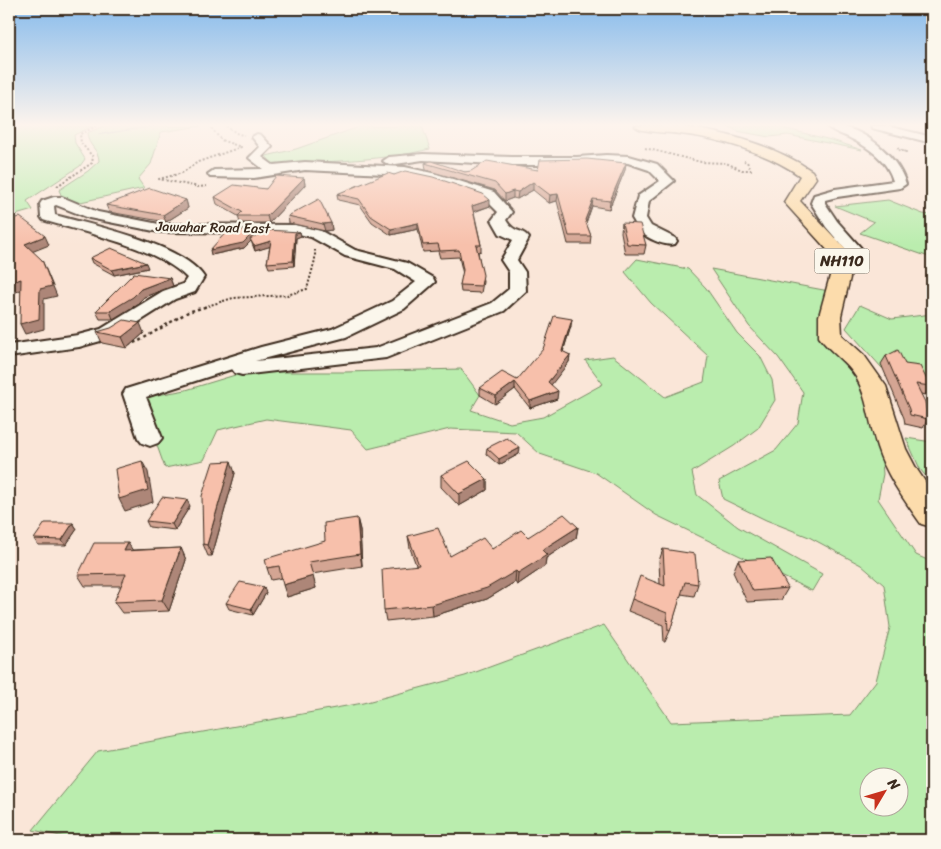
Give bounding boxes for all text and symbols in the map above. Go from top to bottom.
street label: Jawahar Road East [154,214,272,241]
road number: NH110 [814,248,870,274]
north arrow [858,766,908,816]
text: N [880,772,907,796]

